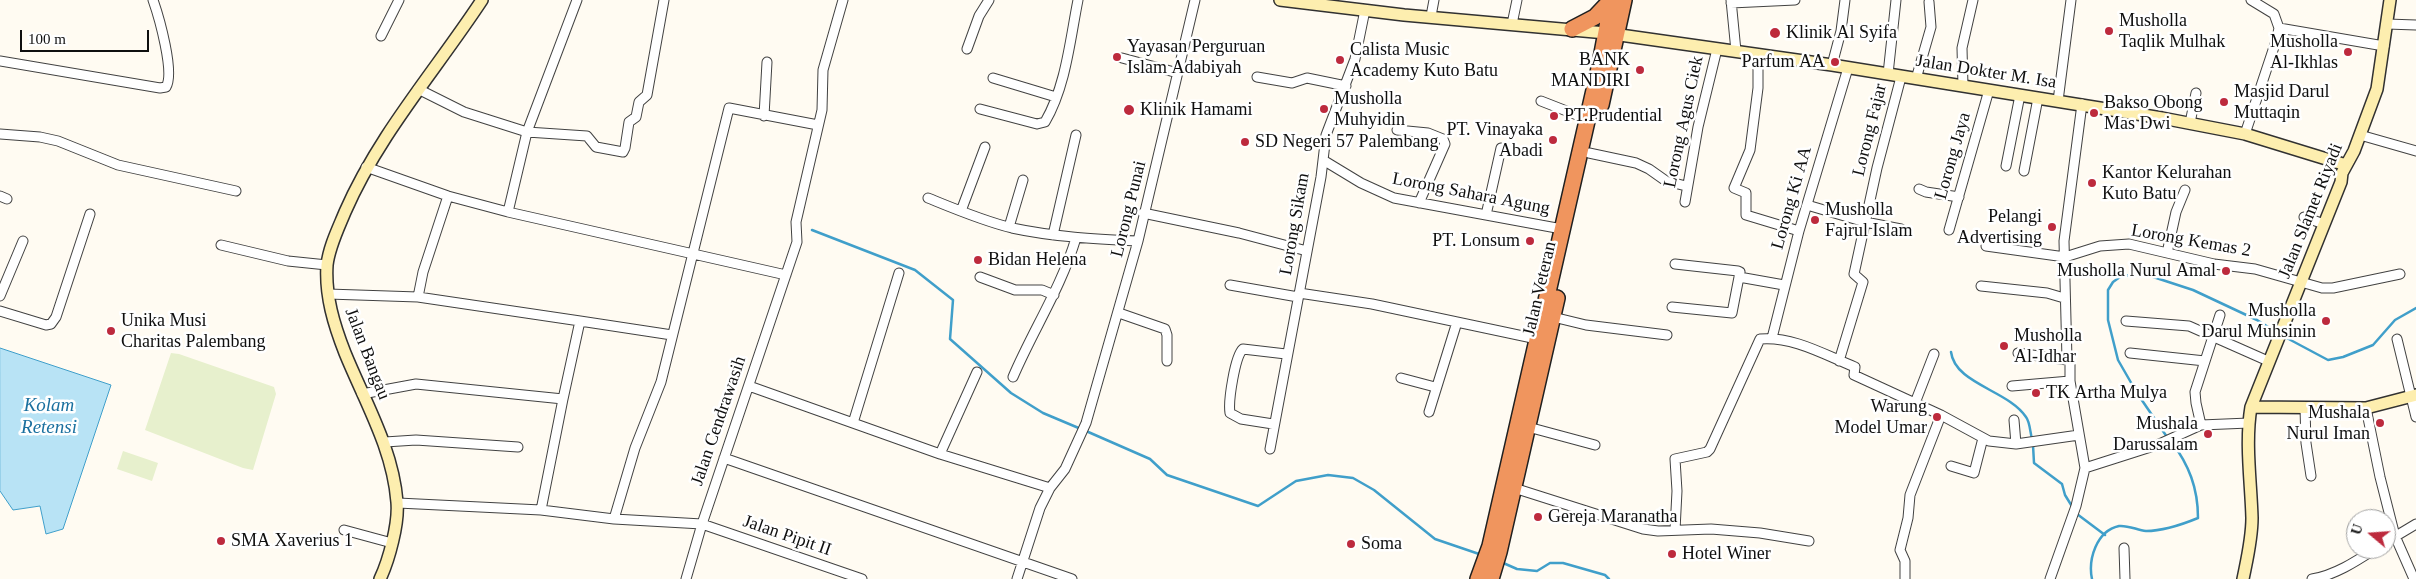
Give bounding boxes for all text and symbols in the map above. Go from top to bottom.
place label: Musholla Taqlik Mulhak [2119,10,2225,52]
scale bar [22,20,151,52]
place label: Klinik Al Syifa [1786,22,1897,44]
marker: Musholla Taqlik Mulhak [2103,25,2115,37]
marker: Klinik Al Syifa [1768,26,1782,40]
text: 100 m [28,31,66,47]
place label: Musholla Al-Ikhlas [2270,31,2338,74]
place label: Yayasan Perguruan Islam Adabiyah [1127,36,1265,78]
place label: Calista Music Academy Kuto Batu [1350,39,1498,82]
marker: Musholla Al-Ikhlas [2342,46,2354,58]
place label: BANK MANDIRI [1551,49,1630,92]
street label: Jalan Dokter M. Isa [1914,50,2058,94]
marker: Yayasan Perguruan Islam Adabiyah [1111,51,1123,63]
place label: Parfum AA [1742,51,1825,73]
marker: Calista Music Academy Kuto Batu [1334,54,1346,66]
street label: Lorong Agus Ciek [1660,54,1708,190]
marker: Parfum AA [1829,56,1841,68]
marker: BANK MANDIRI [1634,64,1646,76]
place label: Masjid Darul Muttaqin [2234,81,2329,124]
street label: Lorong Fajar [1848,82,1892,178]
place label: Musholla Muhyidin [1334,88,1405,130]
place label: Bakso Obong Mas Dwi [2104,92,2202,134]
marker: Masjid Darul Muttaqin [2218,96,2230,108]
place label: Klinik Hamami [1140,99,1252,121]
marker: Klinik Hamami [1122,103,1136,117]
marker: Musholla Muhyidin [1318,103,1330,115]
place label: PT.Prudential [1564,105,1662,127]
marker: Bakso Obong Mas Dwi [2088,107,2100,119]
marker: PT.Prudential [1548,110,1560,122]
street label: Lorong Jaya [1930,110,1976,202]
place label: PT. Vinayaka Abadi [1446,119,1543,162]
place label: SD Negeri 57 Palembang [1255,131,1438,153]
marker: PT. Vinayaka Abadi [1547,134,1559,146]
marker: SD Negeri 57 Palembang [1239,136,1251,148]
street label: Jalan Slamet Riyadi [2274,140,2348,282]
street label: Lorong Ki AA [1767,144,1817,252]
street label: Lorong Punai [1107,159,1151,259]
place label: Kantor Kelurahan Kuto Batu [2102,162,2231,204]
street label: Lorong Sahara Agung [1390,168,1552,220]
street label: Lorong Sikam [1275,171,1315,277]
marker: Kantor Kelurahan Kuto Batu [2086,177,2098,189]
place label: Musholla Fajrul Islam [1825,199,1912,242]
place label: Pelangi Advertising [1957,206,2042,248]
marker: Musholla Fajrul Islam [1809,214,1821,226]
street label: Lorong Kemas 2 [2130,220,2252,262]
marker: Pelangi Advertising [2046,221,2058,233]
place label: PT. Lonsum [1432,230,1520,252]
marker: PT. Lonsum [1524,235,1536,247]
street label: Jalan Veteran [1519,240,1561,338]
place label: Bidan Helena [988,249,1086,271]
marker: Bidan Helena [972,254,984,266]
place label: Musholla Nurul Amal [2057,260,2216,282]
marker: Musholla Nurul Amal [2220,265,2232,277]
place label: Musholla Darul Muhsinin [2202,300,2316,342]
street label: Jalan Bangau [340,305,394,403]
place label: Unika Musi Charitas Palembang [121,310,265,352]
marker: Musholla Darul Muhsinin [2320,315,2332,327]
marker: Unika Musi Charitas Palembang [105,325,117,337]
place label: Musholla Al-Idhar [2014,325,2082,368]
marker: Musholla Al-Idhar [1998,340,2010,352]
street label: Jalan Cendrawasih [687,353,751,489]
place label: TK Artha Mulya [2046,382,2167,404]
marker: TK Artha Mulya [2030,387,2042,399]
water label: Kolam Retensi [21,395,77,439]
place label: Warung Model Umar [1835,396,1927,438]
place label: Mushala Nurul Iman [2287,402,2370,444]
marker: Warung Model Umar [1931,411,1943,423]
place label: Mushala Darussalam [2113,413,2198,456]
marker: Mushala Nurul Iman [2374,417,2386,429]
marker: Mushala Darussalam [2202,428,2214,440]
place label: Gereja Maranatha [1548,506,1677,528]
north arrow [2346,509,2396,559]
street label: Jalan Pipit II [740,511,834,561]
marker: Gereja Maranatha [1532,511,1544,523]
text: U [2349,522,2366,537]
place label: SMA Xaverius 1 [231,530,353,552]
place label: Soma [1361,533,1402,555]
marker: SMA Xaverius 1 [215,535,227,547]
marker: Soma [1345,538,1357,550]
place label: Hotel Winer [1682,543,1771,565]
marker: Hotel Winer [1666,548,1678,560]

